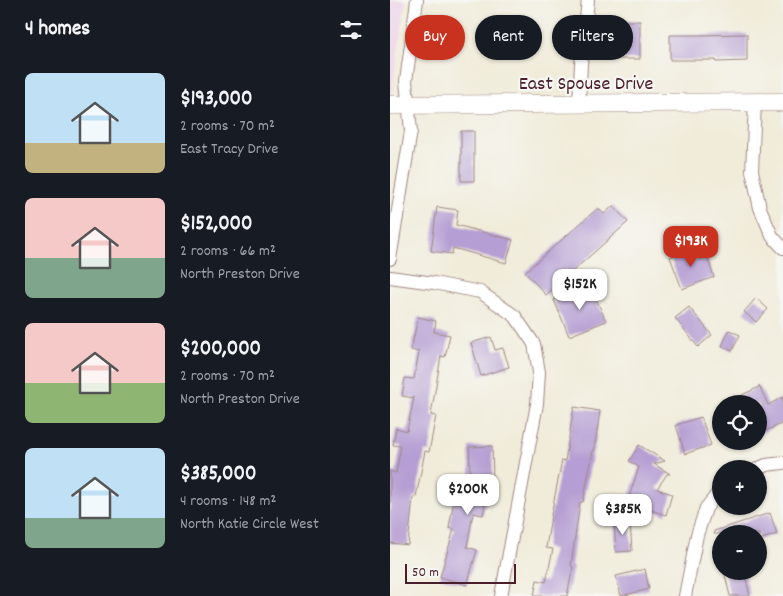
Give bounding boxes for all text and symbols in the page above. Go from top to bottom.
text: 4 homes [25,15,90,45]
chip: Buy [405,15,465,60]
chip: Rent [475,15,542,60]
chip: Filters [552,15,633,60]
icon: filters [337,16,365,44]
street label: East Spouse Drive [519,71,654,99]
text: $193,000 [180,85,253,115]
icon: home [65,93,125,153]
text: 2 rooms · 70 m² [180,115,275,138]
text: East Tracy Drive [180,138,278,161]
text: $152,000 [180,210,252,240]
icon: home [65,218,125,278]
pin: $193K [656,226,726,268]
text: $193K [674,230,708,253]
text: 2 rooms · 66 m² [180,240,276,263]
text: North Preston Drive [180,263,300,286]
pin: $152K [545,268,615,311]
text: $152K [563,273,597,296]
text: $200,000 [180,335,261,365]
icon: home [65,343,125,403]
text: 2 rooms · 70 m² [180,365,275,388]
text: North Preston Drive [180,388,300,411]
map controls [712,395,767,580]
button: locate [712,395,767,450]
text: $385,000 [180,460,256,490]
button: + [712,460,767,515]
icon: home [65,468,125,528]
pin: $200K [433,474,503,516]
text: $200K [448,478,488,501]
text: 4 rooms · 148 m² [180,490,276,513]
pin: $385K [588,494,658,536]
text: $385K [605,498,641,521]
text: North Katie Circle West [180,513,319,536]
button: − [712,525,767,580]
scale bar [405,561,516,584]
text: 50 m [412,563,439,583]

